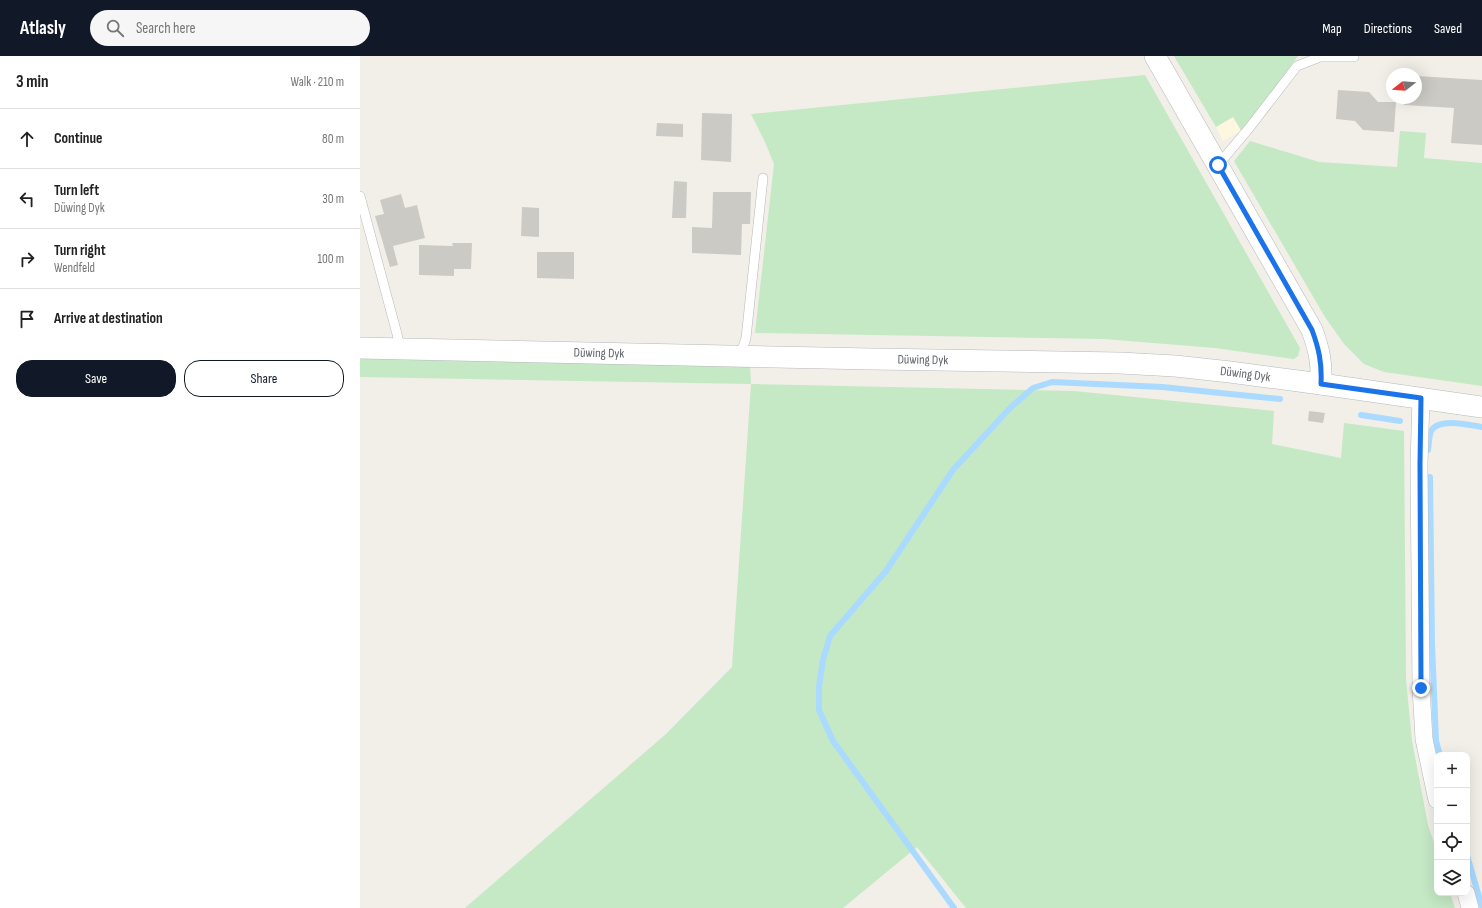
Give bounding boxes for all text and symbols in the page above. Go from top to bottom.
search box [90,10,370,46]
text: Atlasly [20,17,66,40]
icon: search [104,17,126,39]
text: Search here [136,19,196,38]
text: Map [1322,20,1342,37]
text: Directions [1364,20,1412,37]
text: Saved [1434,20,1462,37]
north arrow [1386,68,1422,104]
text: 3 min [16,72,49,92]
text: Walk · 210 m [291,74,344,90]
icon: ahead [16,128,38,150]
text: Continue [54,129,103,148]
text: 80 m [322,131,344,147]
route start [1209,156,1227,174]
text: Turn left [54,181,99,200]
icon: left [16,188,38,210]
text: 30 m [322,191,344,207]
text: Düwing Dyk [54,200,105,216]
text: Turn right [54,241,106,260]
icon: right [16,248,38,270]
text: 100 m [317,251,344,267]
text: Wendfeld [54,260,95,276]
icon: arrive [16,308,38,330]
text: Arrive at destination [54,309,163,328]
street label: Düwing Dyk [573,345,625,362]
street label: Düwing Dyk [897,351,948,368]
button: Save [16,360,176,397]
button: Share [184,360,344,397]
street label: Düwing Dyk [1219,363,1272,385]
route end [1412,679,1430,697]
map controls [1434,752,1470,896]
button: + [1434,752,1470,788]
button: − [1434,788,1470,824]
button: locate [1434,824,1470,860]
button: layers [1434,860,1470,896]

